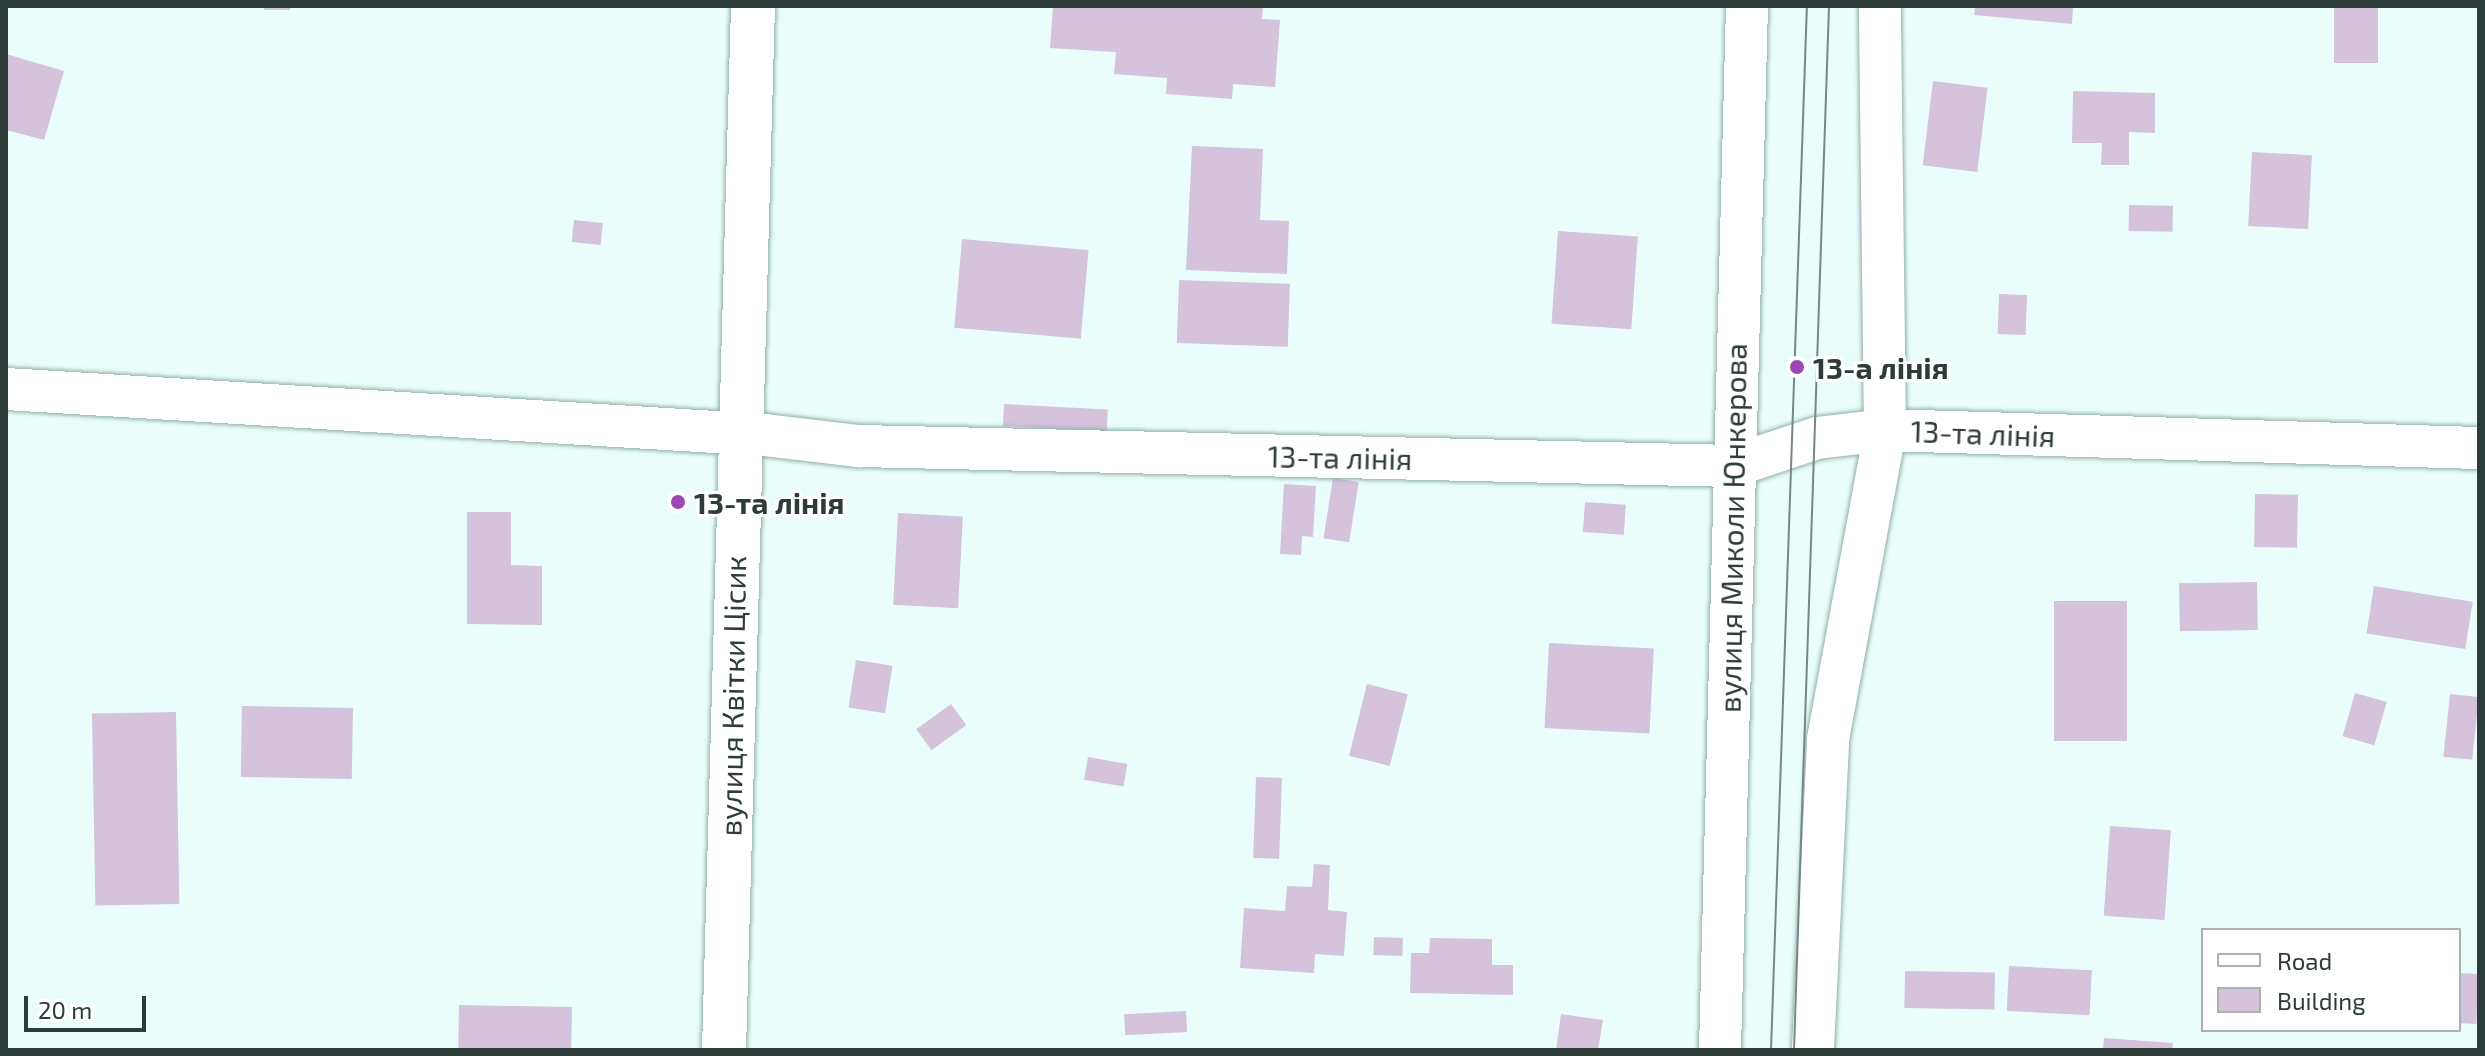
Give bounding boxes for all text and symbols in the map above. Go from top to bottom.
street label: вулиця Миколи Юнкерова [1711,343,1753,713]
place label: 13-а лінія [1813,349,1949,385]
marker: 13-а лінія [1788,358,1806,376]
street label: 13-та лінія [1910,412,2056,454]
street label: 13-та лінія [1267,438,1413,476]
place label: 13-та лінія [694,484,845,520]
marker: 13-та лінія [669,493,687,511]
street label: вулиця Квітки Цісик [712,555,752,837]
legend [2201,928,2461,1032]
text: Road [2277,946,2332,975]
scale bar [28,980,150,1030]
text: Building [2277,986,2366,1015]
text: 20 m [38,995,92,1024]

